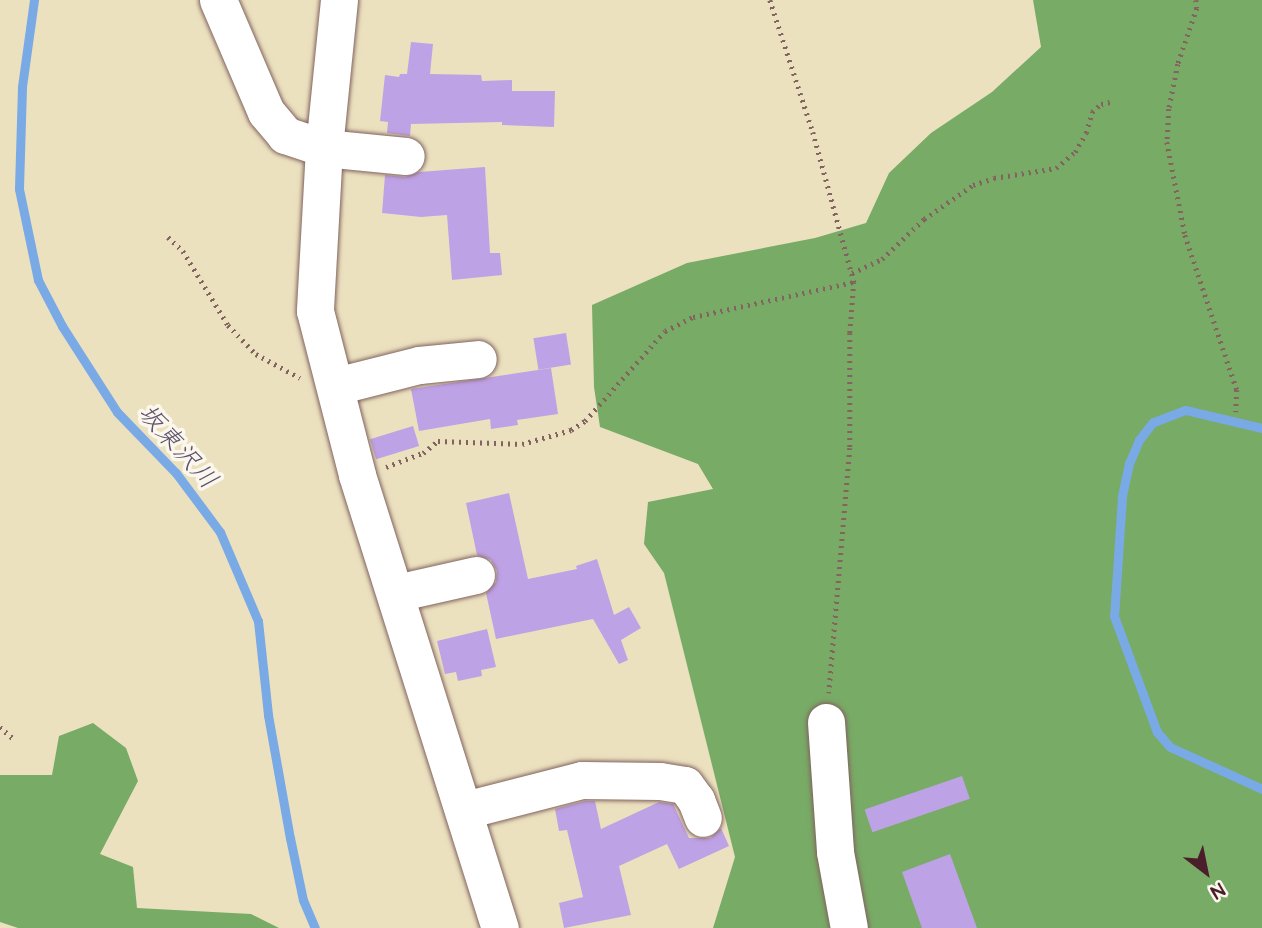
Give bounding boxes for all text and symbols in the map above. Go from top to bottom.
water label: 坂東沢川 [131,398,223,496]
north arrow [1171,837,1241,907]
text: N [1205,876,1230,905]

